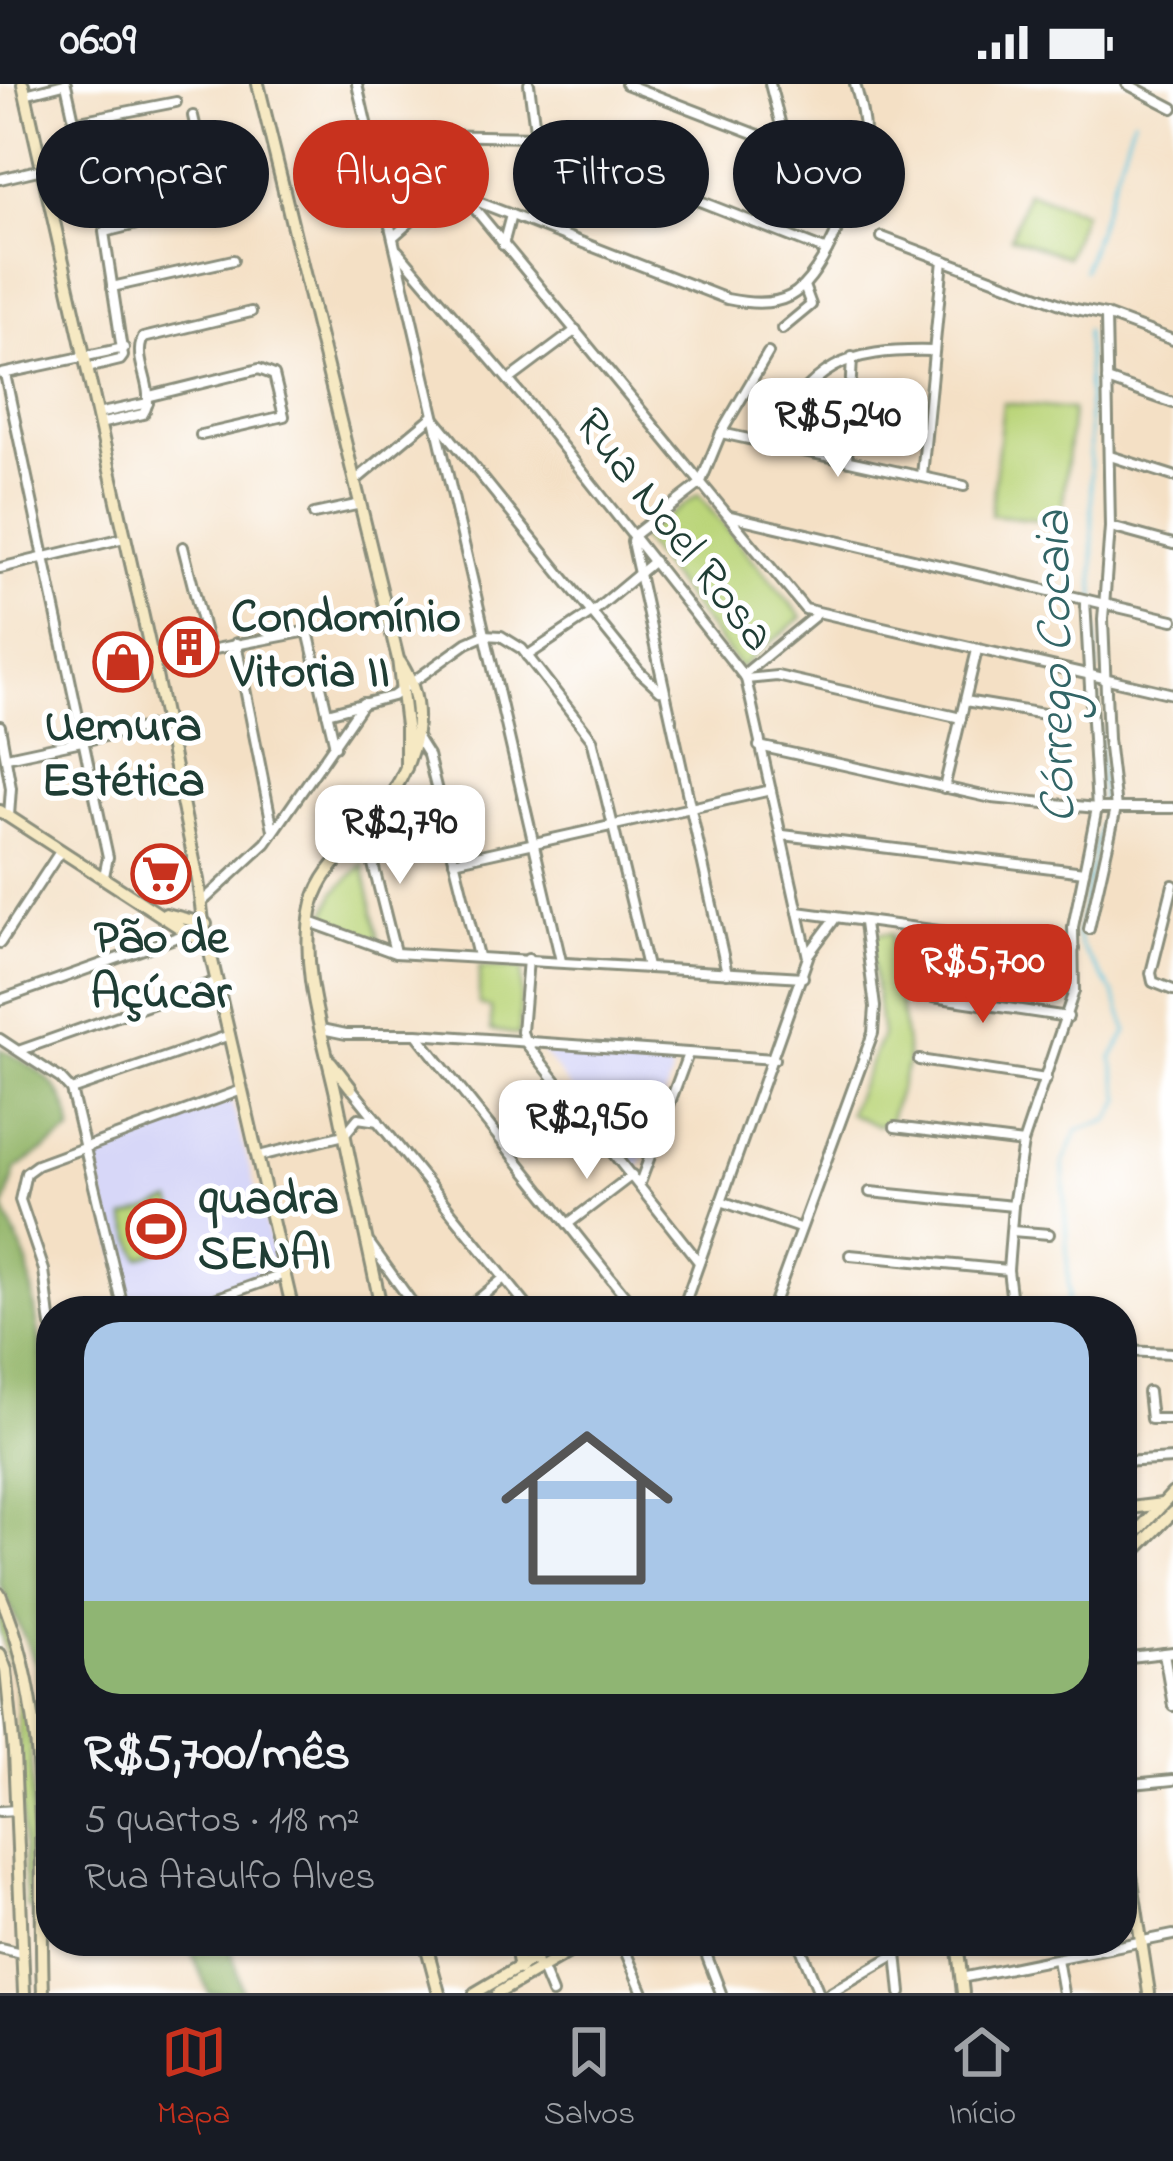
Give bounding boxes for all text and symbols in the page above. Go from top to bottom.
text: 06:09 [60,9,136,75]
chip: Comprar [36,120,269,228]
chip: Alugar [293,120,489,228]
chip: Filtros [513,120,709,228]
chip: Novo [733,120,905,228]
pin: R$5,240 [727,378,949,480]
text: R$5,240 [775,388,901,445]
street label: Rua Noel Rosa [555,394,791,668]
water label: Córrego Cocaia [1018,509,1098,824]
place label: Condomínio Vitoria II [230,584,461,709]
building icon: Condomínio Vitoria II [158,616,220,678]
shop icon: Uemura Estética [92,631,154,693]
place label: Uemura Estética [41,693,205,818]
pin: R$2,790 [289,785,511,887]
text: R$2,790 [342,795,458,852]
supermarket icon: Pão de Açúcar [130,843,192,905]
place label: Pão de Açúcar [91,905,232,1030]
pin: R$5,700 [872,924,1094,1026]
text: R$5,700 [921,934,1045,991]
pin: R$2,950 [476,1080,698,1182]
text: R$2,950 [526,1090,648,1147]
place label: quadra SENAI [198,1166,339,1291]
sports icon: quadra SENAI [125,1198,187,1260]
icon: home [479,1400,695,1616]
text: R$5,700/mês [84,1718,350,1793]
text: 5 quartos · 118 m² [84,1793,360,1850]
text: Rua Ataulfo Alves [84,1850,375,1907]
tab: Mapa [157,2019,230,2139]
tab: Salvos [544,2019,635,2139]
tab: Início [949,2019,1016,2139]

